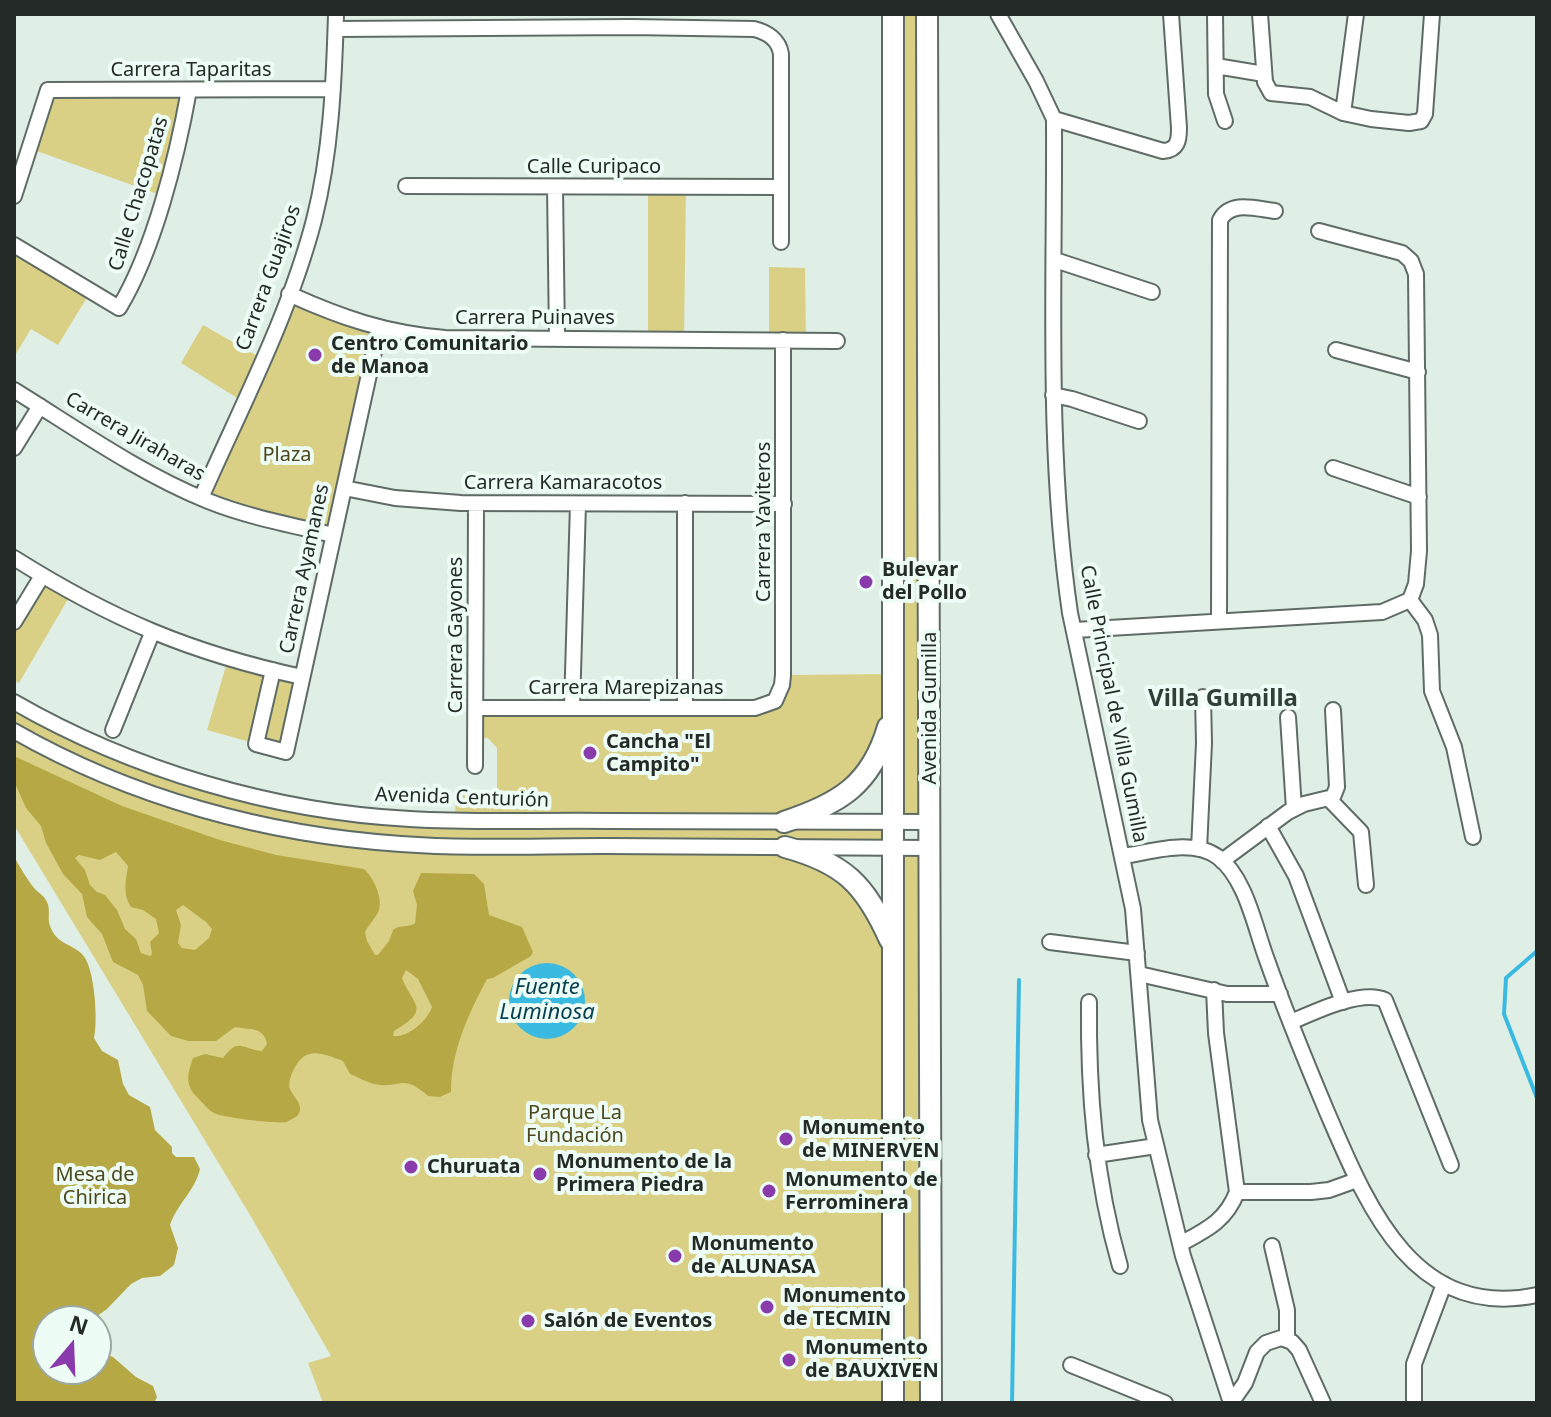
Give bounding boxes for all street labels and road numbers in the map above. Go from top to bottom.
street label: Carrera Taparitas [110,58,272,82]
street label: Calle Chacopatas [104,114,174,274]
street label: Calle Curipaco [527,155,661,179]
street label: Carrera Guajiros [231,202,307,354]
street label: Carrera Puinaves [455,306,615,330]
street label: Carrera Jiraharas [61,387,209,487]
street label: Carrera Yaviteros [752,442,776,602]
street label: Carrera Kamaracotos [464,471,662,495]
street label: Carrera Ayamanes [275,482,335,656]
street label: Carrera Gayones [444,557,468,713]
street label: Calle Principal de Villa Gumilla [1074,563,1152,845]
street label: Avenida Gumilla [918,632,942,784]
street label: Carrera Marepizanas [528,676,724,700]
street label: Avenida Centurión [375,783,549,813]

